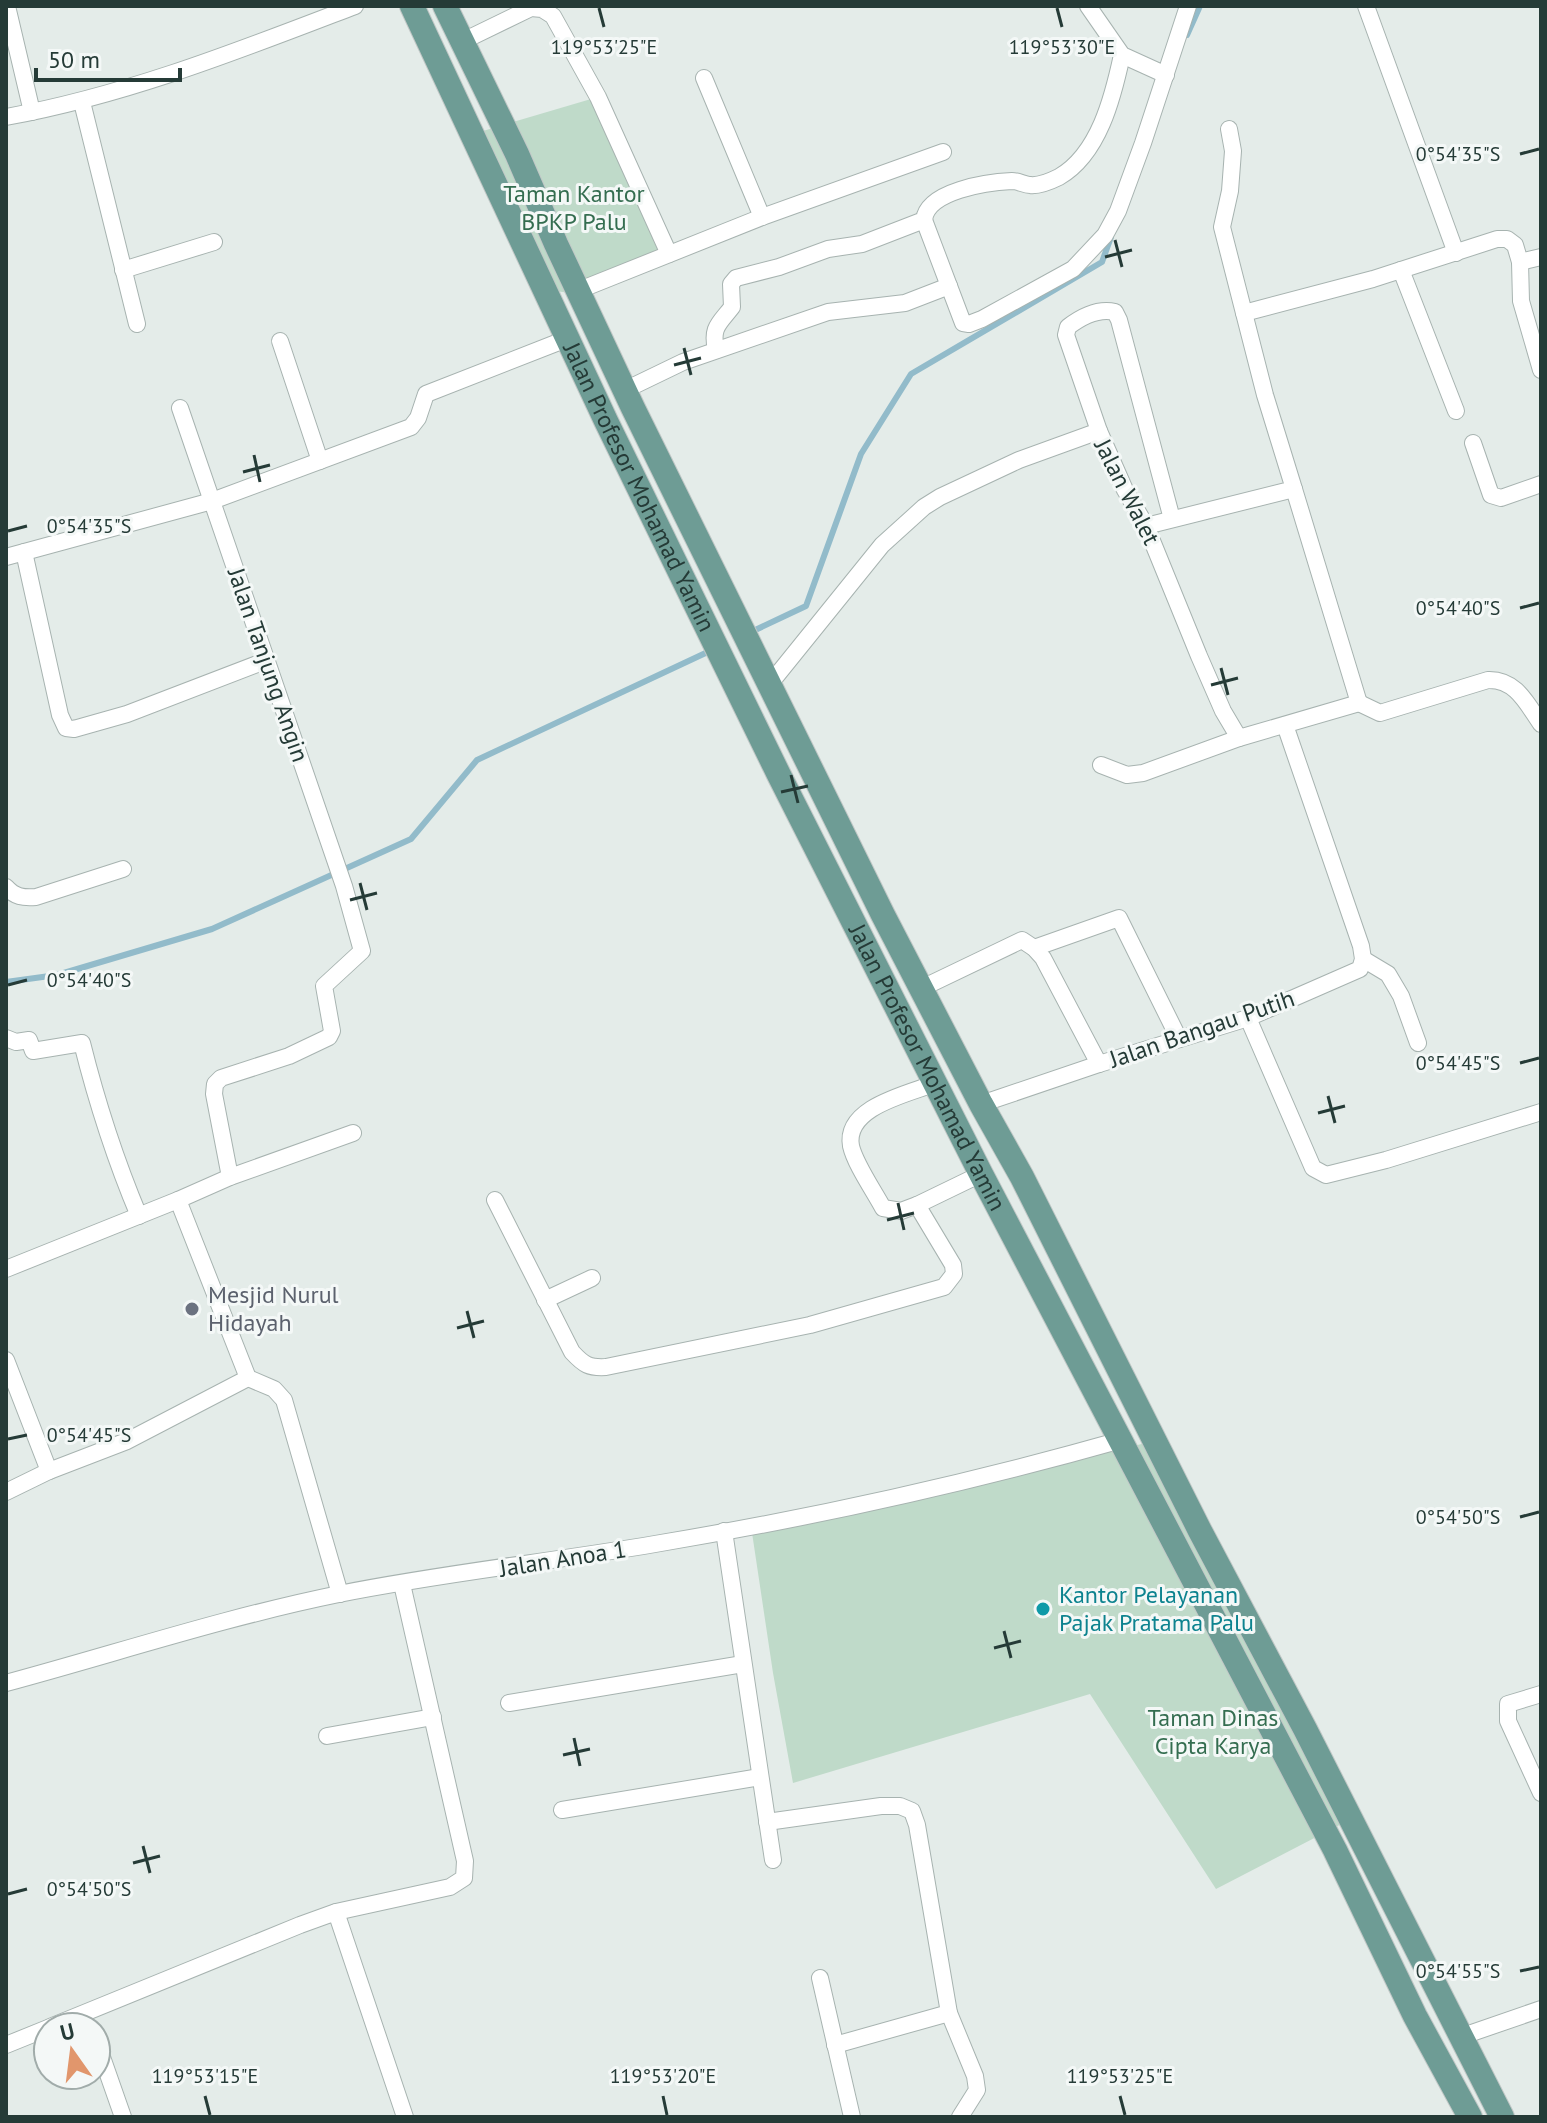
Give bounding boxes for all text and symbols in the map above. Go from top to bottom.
scale bar [36,32,180,82]
text: 119°53'25"E [551,34,657,60]
text: 119°53'30"E [1009,34,1115,60]
text: 50 m [48,44,100,75]
text: 0°54'35"S [1416,141,1500,167]
park label: Taman Kantor BPKP Palu [503,178,645,237]
street label: Jalan Profesor Mohamad Yamin [556,336,723,637]
street label: Jalan Walet [1087,433,1167,550]
text: 0°54'35"S [47,513,131,539]
street label: Jalan Tanjung Angin [220,563,316,766]
text: 0°54'40"S [1416,595,1500,621]
street label: Jalan Profesor Mohamad Yamin [842,918,1013,1216]
text: 0°54'40"S [47,967,131,993]
street label: Jalan Bangau Putih [1104,982,1298,1075]
text: 0°54'45"S [1416,1050,1500,1076]
place label: Mesjid Nurul Hidayah [208,1279,339,1338]
marker: Mesjid Nurul Hidayah [183,1300,201,1318]
text: 0°54'45"S [47,1422,131,1448]
text: 0°54'50"S [1416,1504,1500,1530]
street label: Jalan Anoa 1 [496,1533,629,1584]
place label: Kantor Pelayanan Pajak Pratama Palu [1059,1579,1254,1638]
marker: Kantor Pelayanan Pajak Pratama Palu [1034,1600,1052,1618]
park label: Taman Dinas Cipta Karya [1148,1702,1278,1761]
text: 0°54'50"S [47,1876,131,1902]
text: 0°54'55"S [1416,1958,1500,1984]
north arrow [32,2011,112,2091]
text: U [57,2016,77,2047]
text: 119°53'15"E [152,2063,258,2089]
text: 119°53'20"E [610,2063,716,2089]
text: 119°53'25"E [1067,2063,1173,2089]

